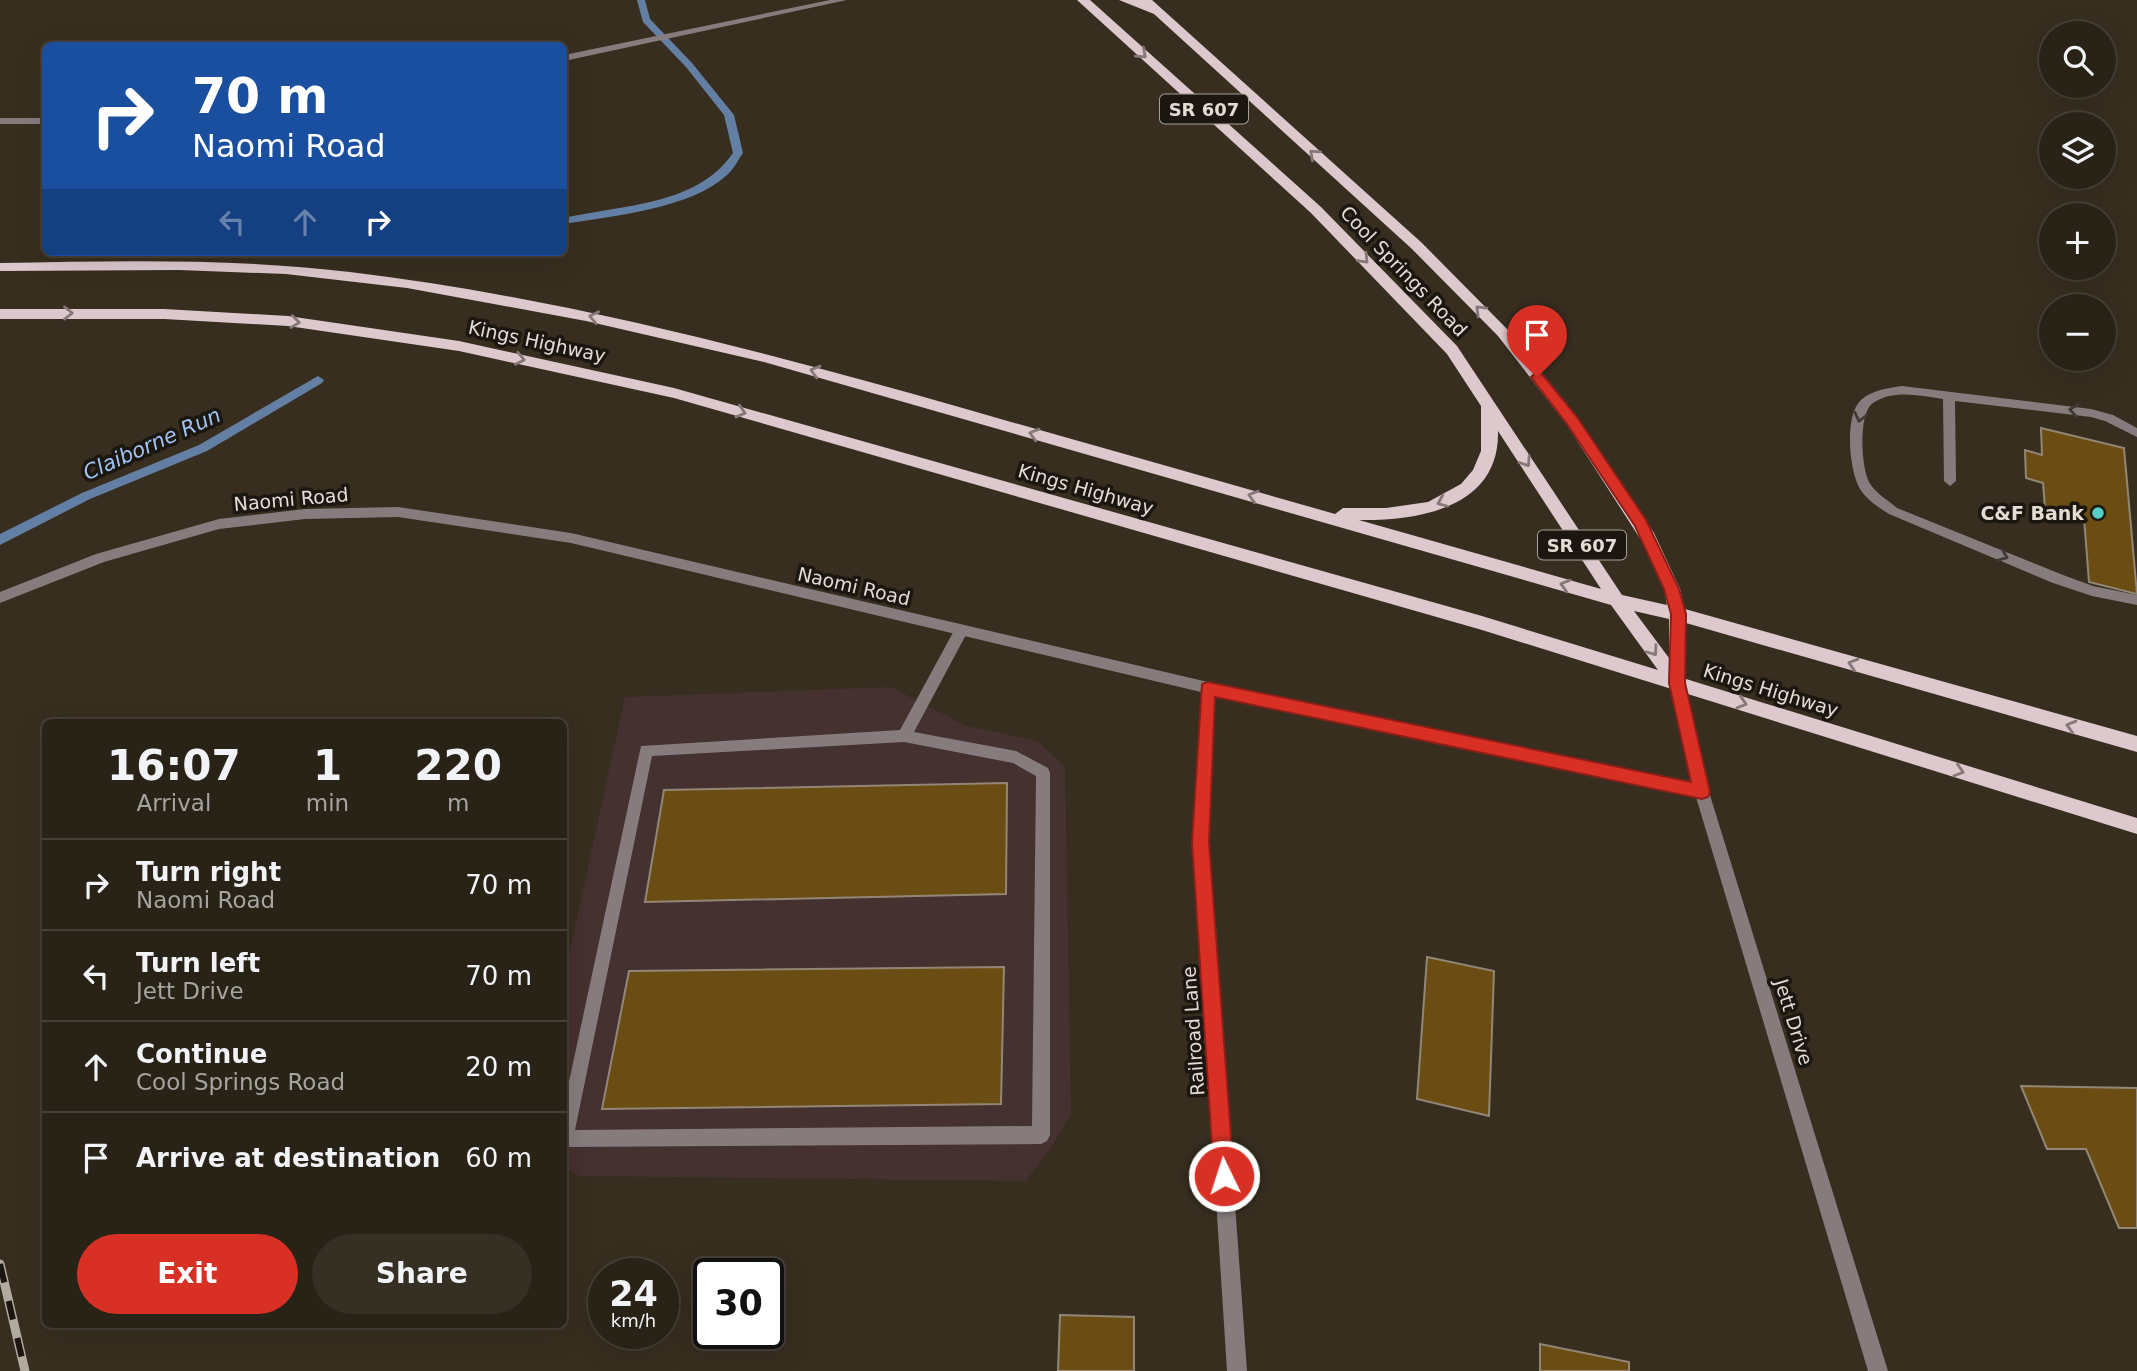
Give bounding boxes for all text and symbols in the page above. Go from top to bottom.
map controls [2039,21,2116,371]
button: search [2039,21,2116,98]
one-way arrow [1134,45,1147,58]
text: 70 m [192,68,328,125]
icon: right [77,70,168,161]
road number: SR 607 [1160,94,1248,124]
button: layers [2039,112,2116,189]
text: Naomi Road [192,127,386,165]
one-way arrow [1310,149,1323,162]
street label: Cool Springs Road [1336,201,1472,341]
icon: left [213,203,251,241]
icon: ahead [286,203,324,241]
icon: right [359,203,397,241]
button: + [2039,203,2116,280]
one-way arrow [1355,251,1368,264]
button: − [2039,294,2116,371]
one-way arrow [63,305,74,321]
one-way arrow [1475,305,1488,318]
pin [1507,305,1567,377]
one-way arrow [588,311,600,326]
one-way arrow [290,315,301,330]
street label: Kings Highway [466,316,608,366]
icon: arrive [1518,316,1556,354]
one-way arrow [514,350,526,365]
one-way arrow [809,365,821,380]
water label: Claiborne Run [79,403,225,485]
one-way arrow [2068,403,2080,418]
one-way arrow [735,404,747,419]
one-way arrow [1854,410,1868,422]
one-way arrow [1028,427,1040,442]
one-way arrow [1518,454,1530,467]
street label: Kings Highway [1016,459,1156,519]
street label: Naomi Road [233,483,349,515]
one-way arrow [1247,489,1259,504]
one-way arrow [1437,494,1449,508]
place label: C&F Bank [1980,502,2084,524]
marker: C&F Bank [2090,505,2106,521]
road number: SR 607 [1538,530,1626,560]
one-way arrow [1996,548,2008,562]
street label: Naomi Road [796,562,912,610]
one-way arrow [1559,579,1571,594]
one-way arrow [1645,643,1658,656]
one-way arrow [1847,657,1859,672]
street label: Kings Highway [1701,659,1841,721]
one-way arrow [1736,695,1748,710]
one-way arrow [2066,719,2078,734]
text: 16:07 [107,741,241,790]
text: 1 [313,741,342,790]
text: 220 [414,741,502,790]
one-way arrow [1953,762,1965,777]
text: Arrival [137,790,211,816]
text: min [306,790,349,816]
text: m [447,790,469,816]
text: Turn right [136,857,281,887]
icon: right [77,866,115,904]
text: 70 m [465,870,532,900]
text: Naomi Road [136,887,275,913]
text: Turn left [136,948,260,978]
icon: left [77,957,115,995]
text: 70 m [465,961,532,991]
street label: Railroad Lane [1178,966,1208,1096]
street label: Jett Drive [1770,975,1818,1068]
text: Jett Drive [136,978,244,1004]
text: Continue [136,1039,267,1069]
icon: ahead [77,1048,115,1086]
text: 20 m [465,1052,532,1082]
text: Cool Springs Road [136,1069,345,1095]
icon: arrive [77,1139,115,1177]
position arrow [1187,1139,1261,1213]
text: Arrive at destination [136,1143,440,1173]
text: 60 m [465,1143,532,1173]
button: Exit [77,1234,298,1314]
button: Share [312,1234,532,1314]
speed limit sign: 30 [693,1258,784,1349]
text: 24 [609,1274,658,1314]
text: km/h [611,1310,656,1331]

